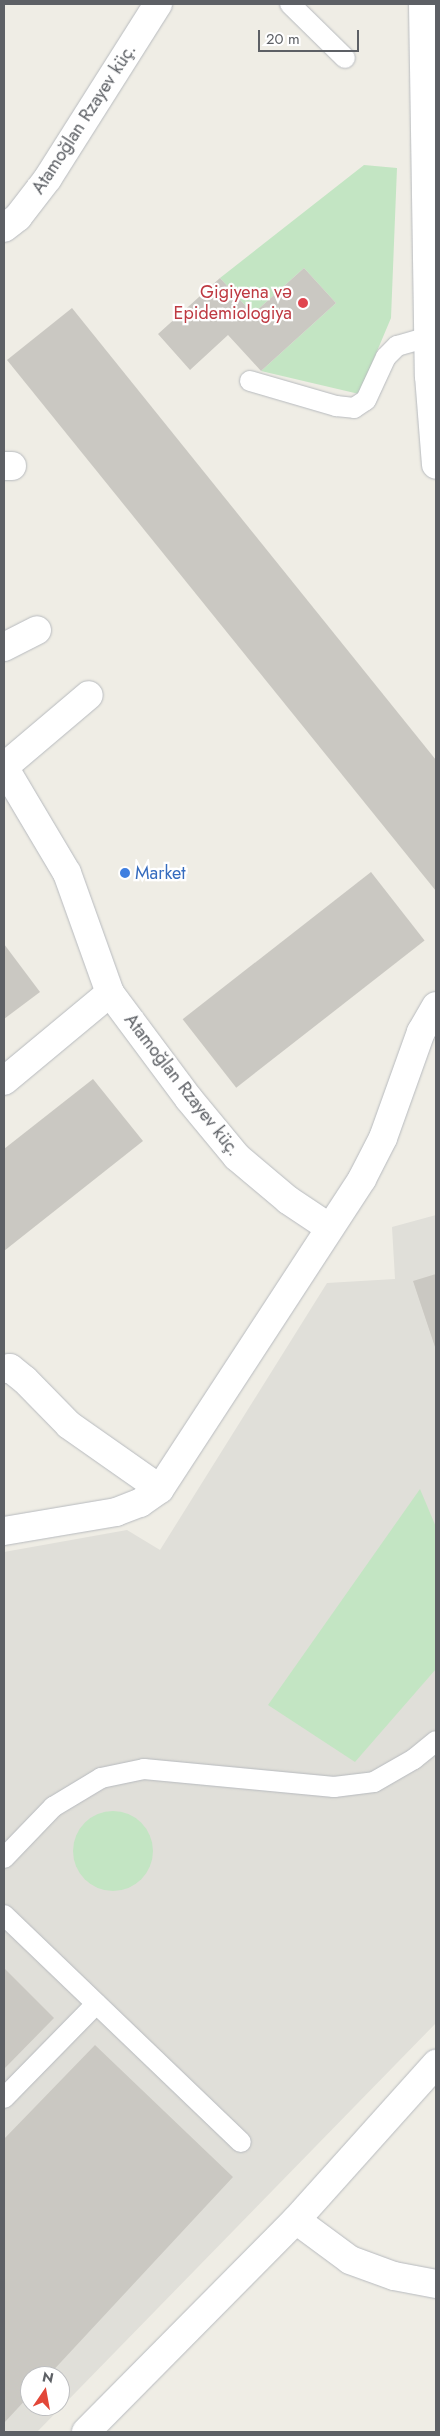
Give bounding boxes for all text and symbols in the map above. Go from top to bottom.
scale bar [260,20,361,52]
text: 20 m [266,28,300,50]
street label: Atamoğlan Rzayev küç. [27,40,141,198]
place label: Gigiyena və Epidemiologiya [174,282,292,324]
marker: Gigiyena və Epidemiologiya [296,296,310,310]
place label: Market [135,862,186,884]
marker: Market [119,867,131,879]
street label: Atamoğlan Rzayev küç. [120,1009,244,1161]
north arrow [20,2366,70,2416]
text: N [40,2366,55,2388]

